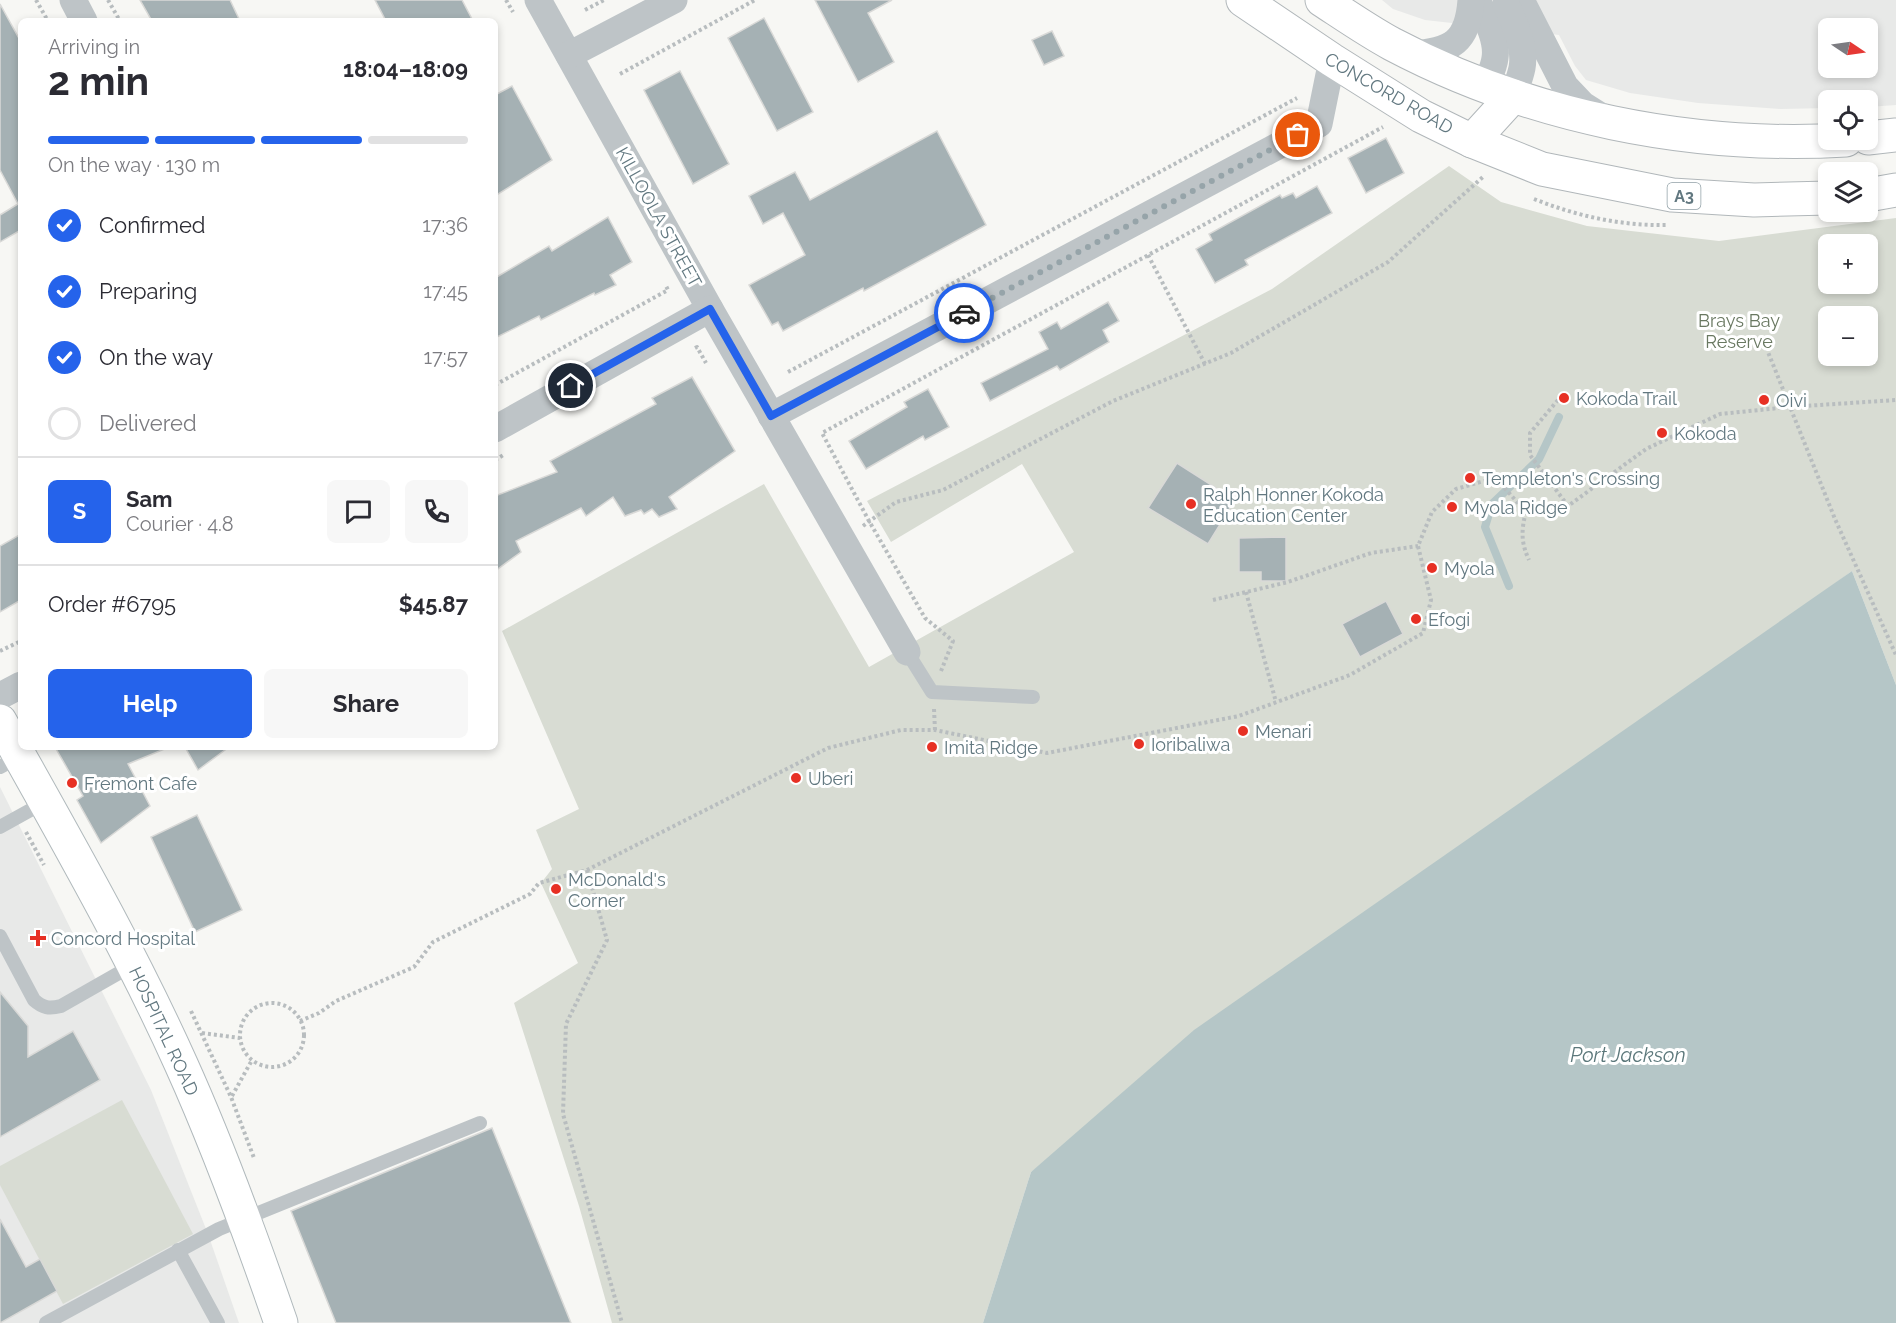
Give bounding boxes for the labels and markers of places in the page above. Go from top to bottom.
pin [1272,109,1323,160]
pin [545,360,596,411]
place label: Kokoda Trail [1576,388,1677,409]
place label: Oivi [1776,390,1807,411]
marker: Kokoda Trail [1557,391,1571,405]
marker: Oivi [1757,393,1771,407]
place label: Kokoda [1674,423,1737,444]
marker: Kokoda [1655,426,1669,440]
place label: Templeton's Crossing [1482,468,1660,489]
marker: Templeton's Crossing [1463,471,1477,485]
place label: Ralph Honner Kokoda Education Center [1203,484,1384,526]
marker: Ralph Honner Kokoda Education Center [1184,497,1198,511]
place label: Myola Ridge [1464,497,1568,518]
marker: Myola Ridge [1445,500,1459,514]
place label: Myola [1444,558,1495,579]
marker: Myola [1425,561,1439,575]
place label: Efogi [1428,609,1470,630]
marker: Efogi [1409,612,1423,626]
place label: Menari [1255,721,1312,742]
marker: Menari [1236,724,1250,738]
place label: Ioribaliwa [1151,734,1230,755]
place label: Imita Ridge [944,737,1038,758]
marker: Ioribaliwa [1132,737,1146,751]
marker: Imita Ridge [925,740,939,754]
place label: Uberi [808,768,853,789]
marker: Uberi [789,771,803,785]
place label: Fremont Cafe [84,773,198,794]
marker: Fremont Cafe [65,776,79,790]
place label: McDonald's Corner [568,869,666,911]
marker: McDonald's Corner [549,882,563,896]
place label: Concord Hospital [51,928,195,949]
marker: Concord Hospital [29,929,47,947]

